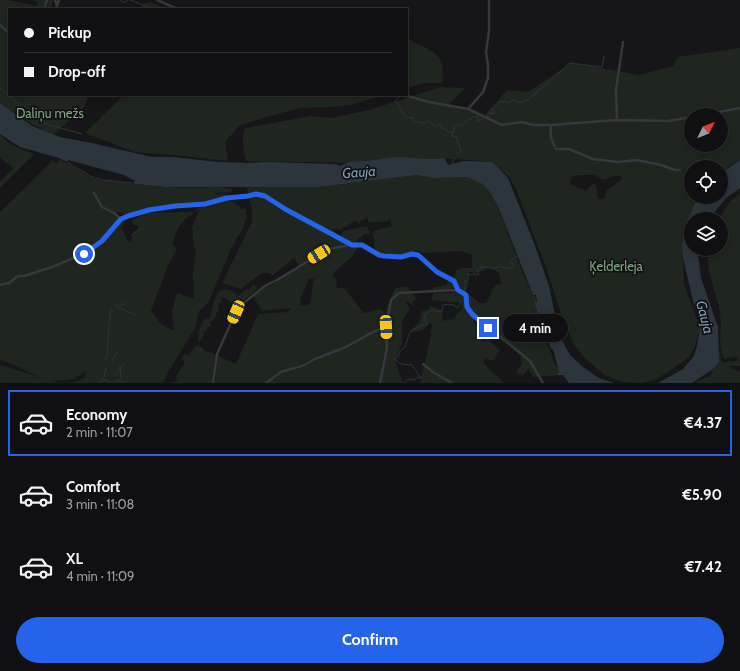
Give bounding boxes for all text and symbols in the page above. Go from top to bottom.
text: Pickup [48,24,91,42]
text: Drop-off [48,63,106,81]
park label: Daliņu mežs [16,105,85,122]
north arrow [684,108,728,152]
map controls [684,108,728,256]
button: locate [684,160,728,204]
water label: Gauja [342,162,376,182]
button: layers [684,212,728,256]
car [306,243,332,265]
route start [75,245,93,263]
park label: Ķelderleja [589,258,644,275]
water label: Gauja [692,298,718,336]
car [226,299,246,325]
callout: 4 min [502,314,568,342]
car [379,315,393,339]
route end [479,319,497,337]
text: 4 min [519,320,551,336]
icon: car [18,405,54,441]
text: Economy [66,406,127,424]
text: €4.37 [684,414,722,432]
text: 2 min · 11:07 [66,424,133,440]
icon: car [18,477,54,513]
text: Comfort [66,478,120,496]
text: €5.90 [682,486,722,504]
text: 3 min · 11:08 [66,496,134,512]
icon: car [18,549,54,585]
text: XL [66,550,83,568]
text: €7.42 [685,558,722,576]
text: 4 min · 11:09 [66,568,134,584]
button: Confirm [16,617,724,663]

